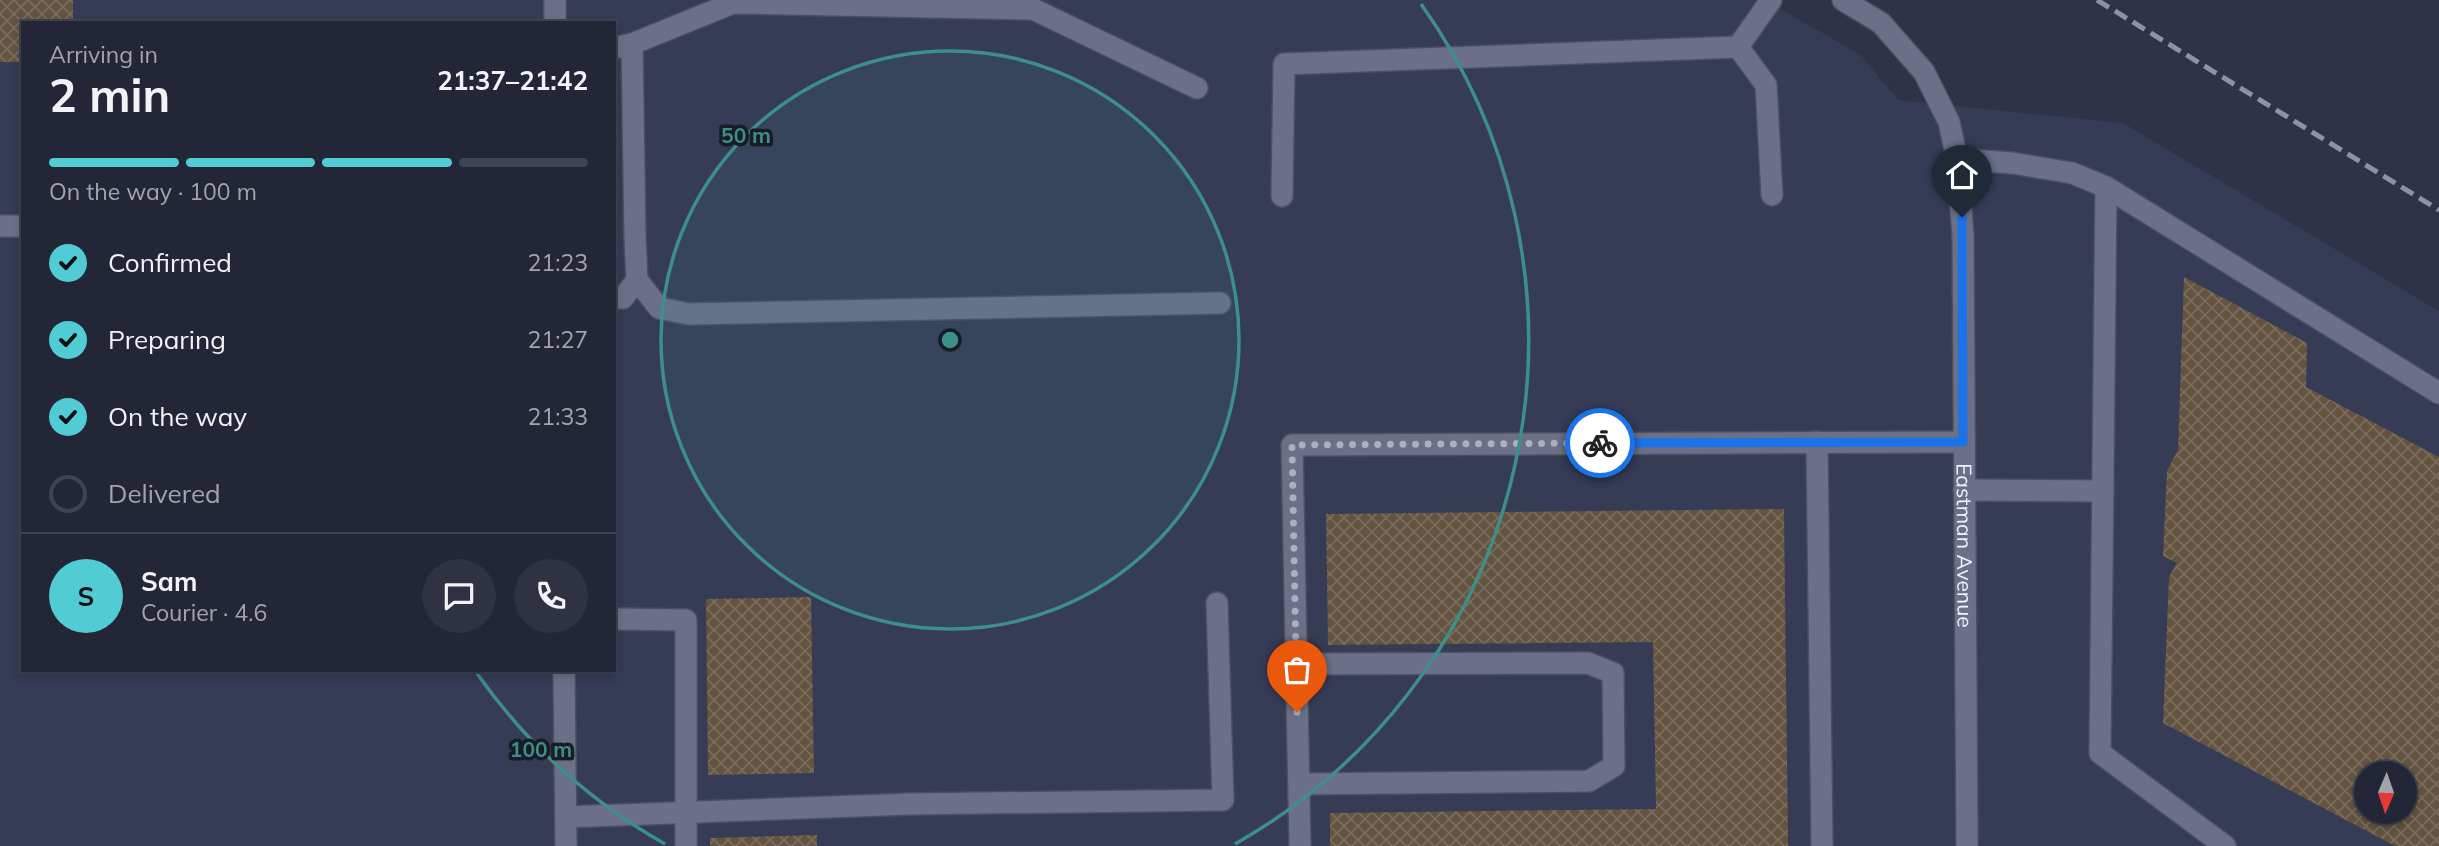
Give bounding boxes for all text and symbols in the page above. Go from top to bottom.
text: Arriving in [49,40,158,69]
text: 21:37–21:42 [437,64,588,97]
text: 2 min [49,66,170,124]
text: 50 m [721,122,771,148]
pin [1932,145,1992,217]
icon: home [1943,156,1981,194]
text: On the way · 100 m [49,177,257,206]
icon: check [49,244,87,282]
text: Confirmed [108,246,232,279]
text: 21:23 [528,248,588,277]
icon: check [49,321,87,359]
text: Preparing [108,323,226,356]
text: 21:27 [528,325,588,354]
centre of rings [938,328,962,352]
icon: check [49,398,87,436]
text: On the way [108,400,247,433]
text: 21:33 [528,402,588,431]
courier [1565,408,1635,478]
icon: bike [1581,424,1619,462]
street label: Eastman Avenue [1951,463,1979,628]
text: Delivered [108,477,221,510]
button: chat [422,559,496,633]
button: phone [514,559,588,633]
text: Sam [141,565,197,598]
text: S [78,580,94,613]
text: Courier · 4.6 [141,598,267,627]
pin [1267,640,1327,712]
icon: bag [1278,651,1316,689]
text: 100 m [510,736,572,762]
north arrow [2354,761,2417,824]
map controls [2354,761,2417,824]

